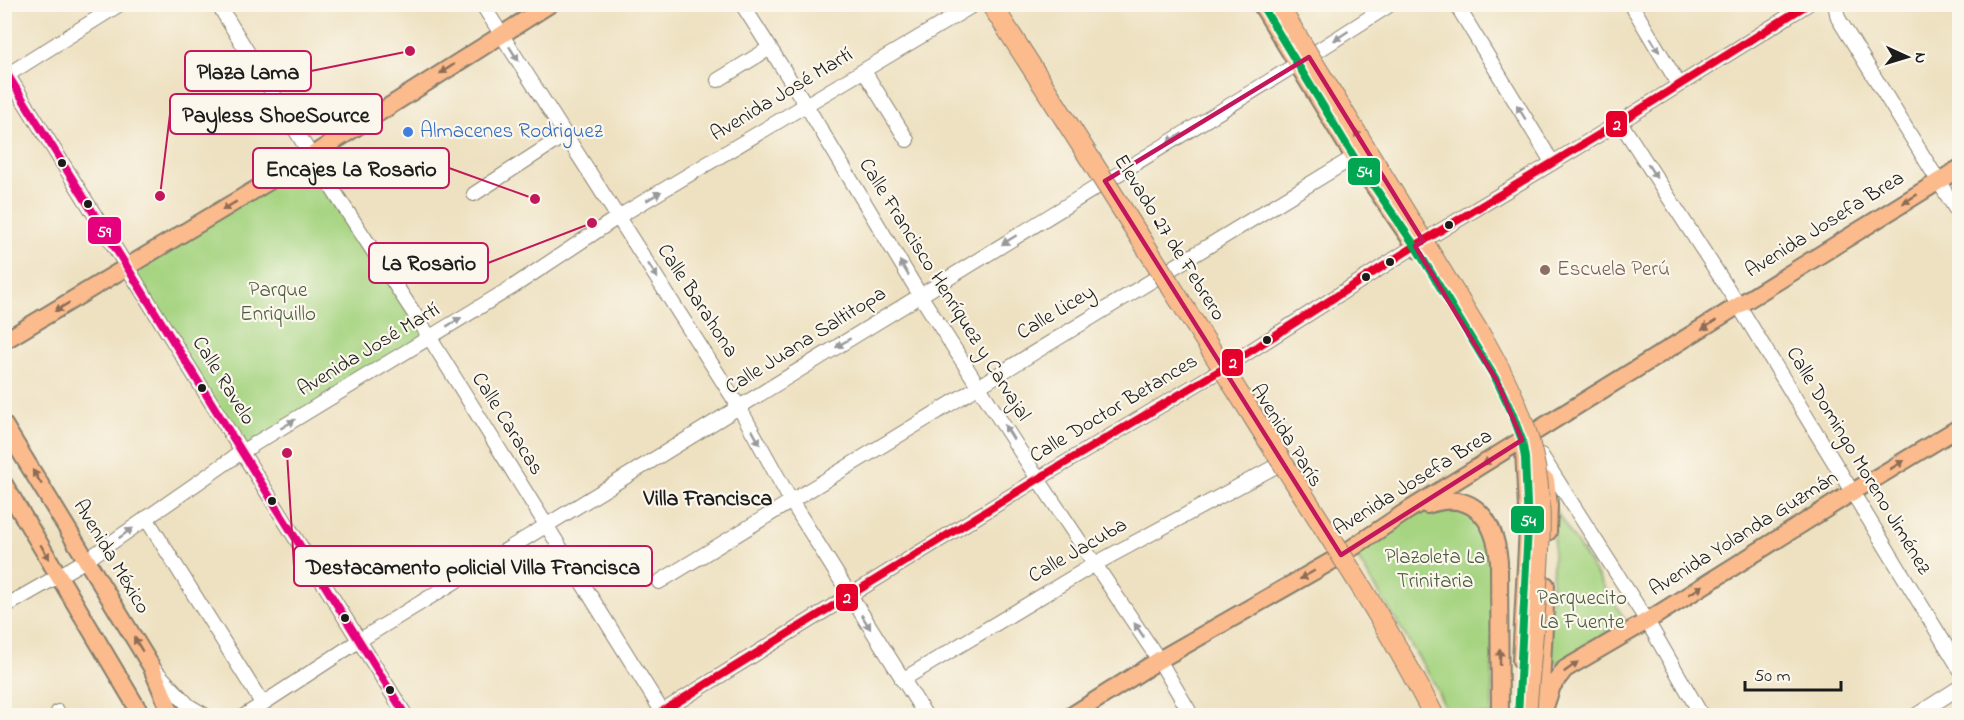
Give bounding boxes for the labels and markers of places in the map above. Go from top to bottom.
callout: Plaza Lama [185,51,311,91]
callout: Payless ShoeSource [170,94,382,134]
place label: Almacenes Rodriguez [420,117,603,149]
marker: Almacenes Rodriguez [401,125,415,139]
callout: Encajes La Rosario [253,148,449,188]
unlabelled marker [56,157,68,169]
unlabelled marker [82,198,94,210]
unlabelled marker [1443,219,1455,231]
callout: La Rosario [369,243,488,283]
place label: Escuela Perú [1557,255,1670,285]
unlabelled marker [1384,256,1396,268]
marker: Escuela Perú [1538,263,1552,277]
unlabelled marker [1360,271,1372,283]
unlabelled marker [1261,334,1273,346]
unlabelled marker [196,382,208,394]
unlabelled marker [266,495,278,507]
callout: Destacamento policial Villa Francisca [294,546,652,586]
unlabelled marker [339,612,351,624]
unlabelled marker [384,684,396,696]

